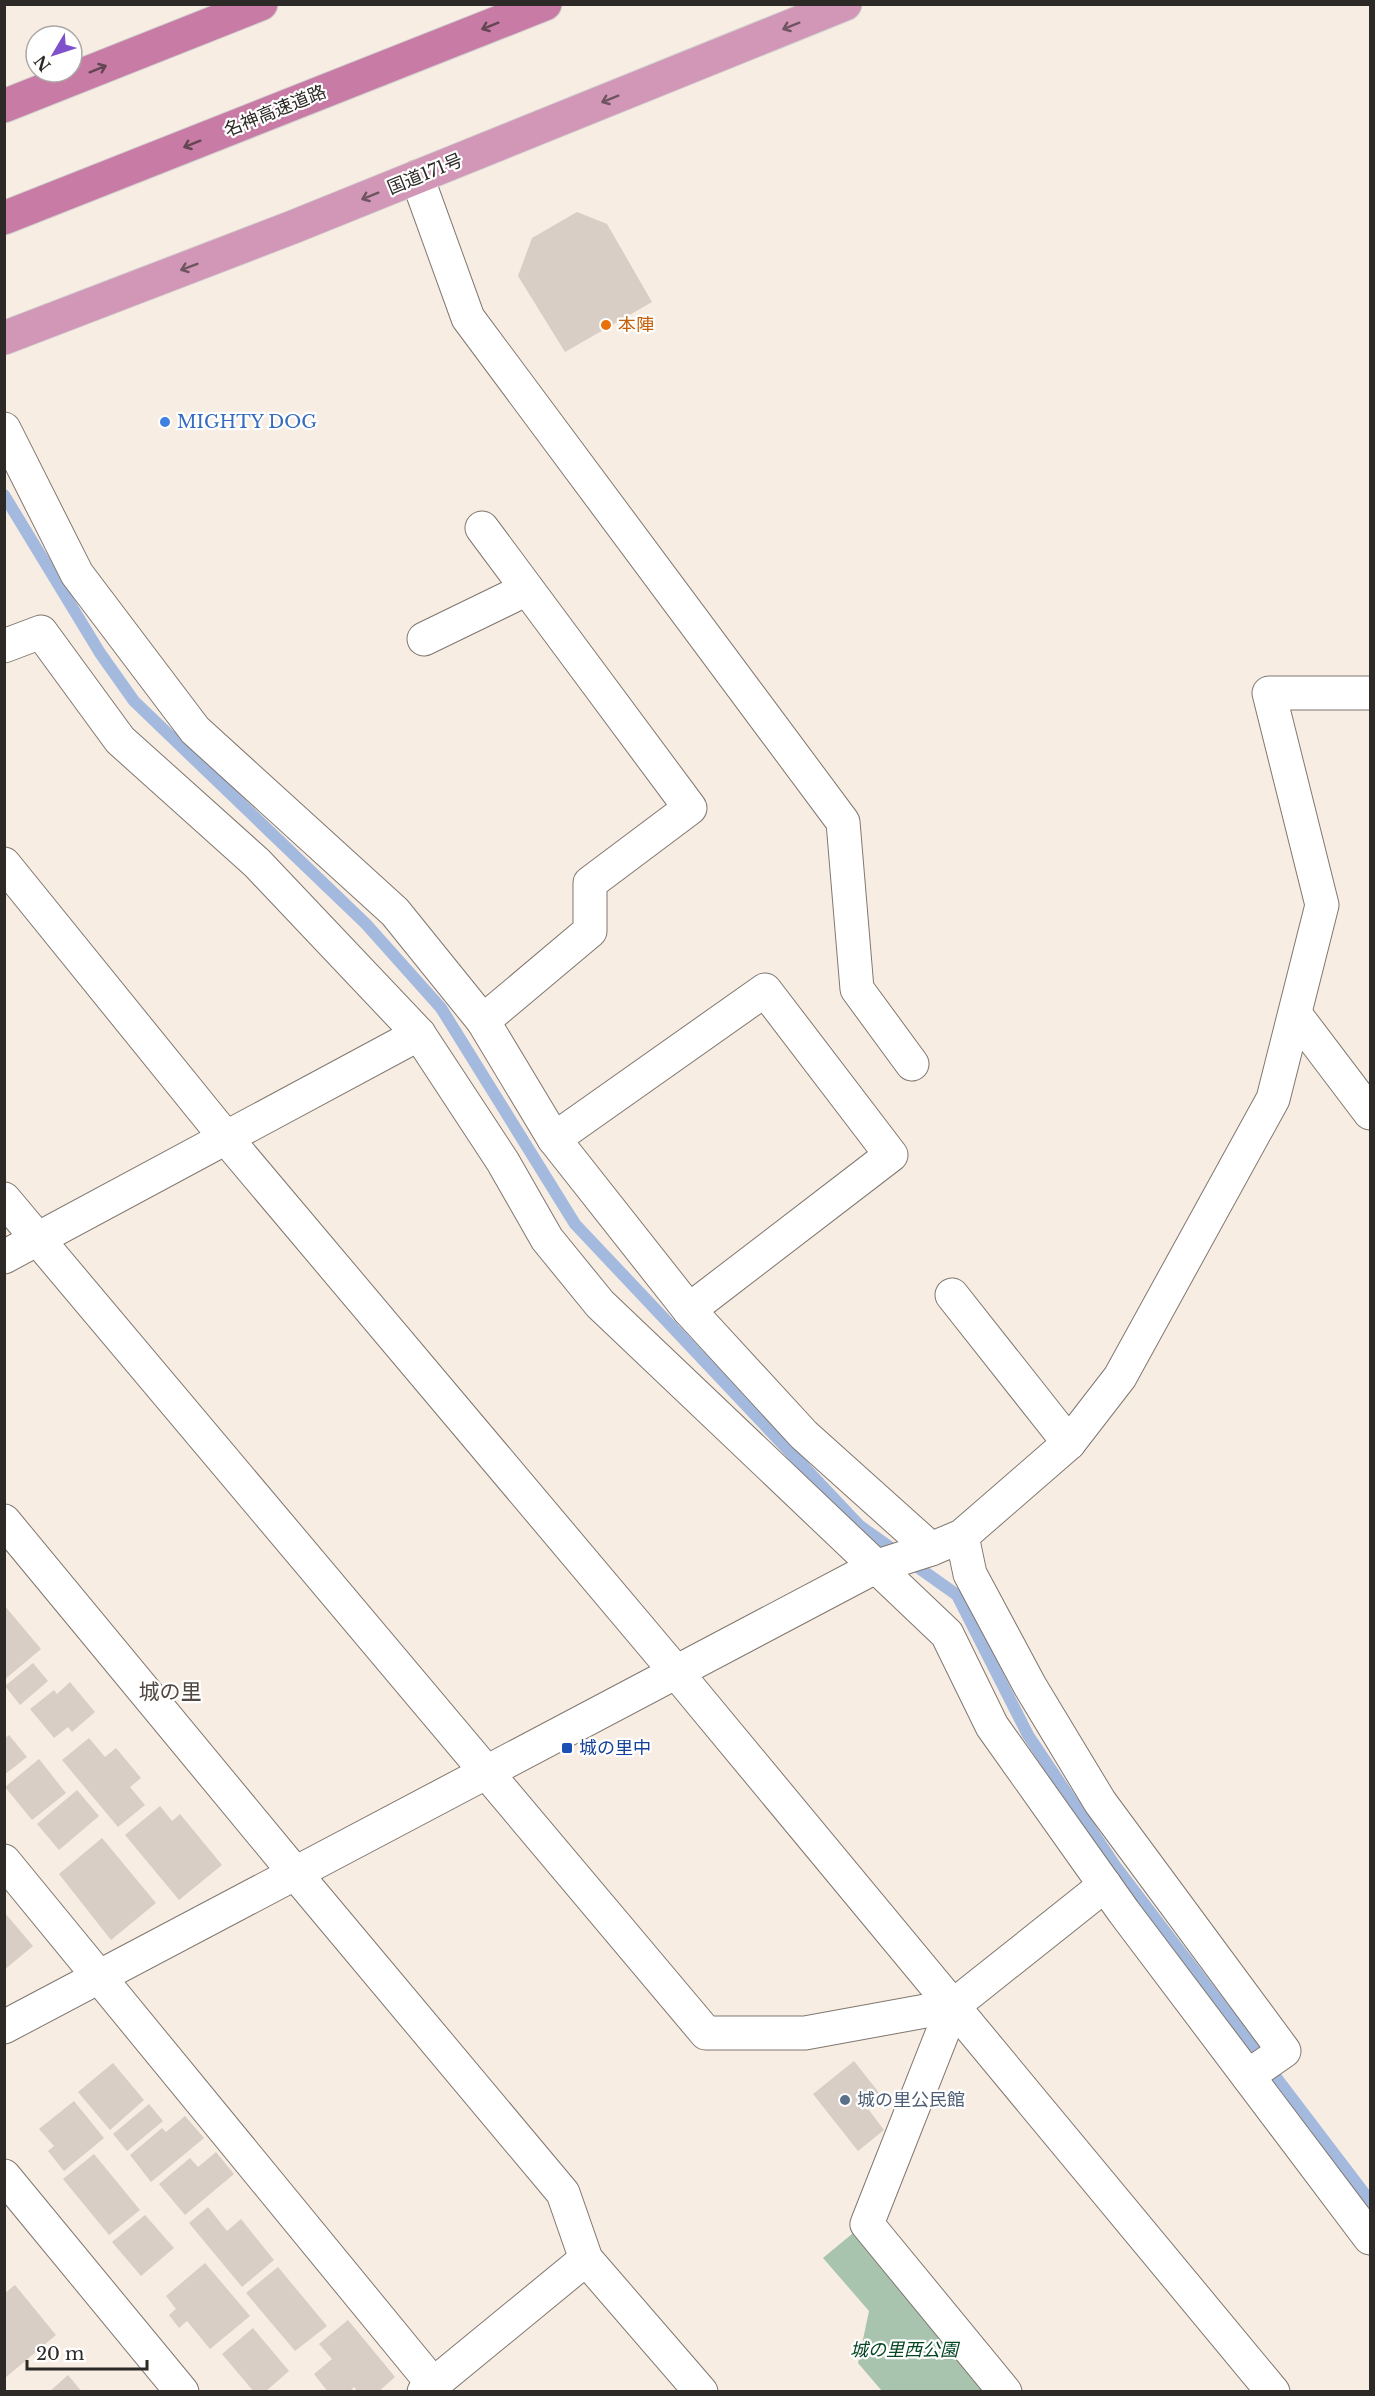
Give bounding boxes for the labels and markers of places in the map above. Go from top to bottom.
place label: 本陣 [618,314,654,336]
marker: 本陣 [599,318,613,332]
place label: MIGHTY DOG [177,411,317,433]
marker: MIGHTY DOG [158,415,172,429]
place label: 城の里中 [579,1737,651,1759]
marker: 城の里中 [560,1741,574,1755]
place label: 城の里公民館 [857,2089,965,2111]
marker: 城の里公民館 [838,2093,852,2107]

